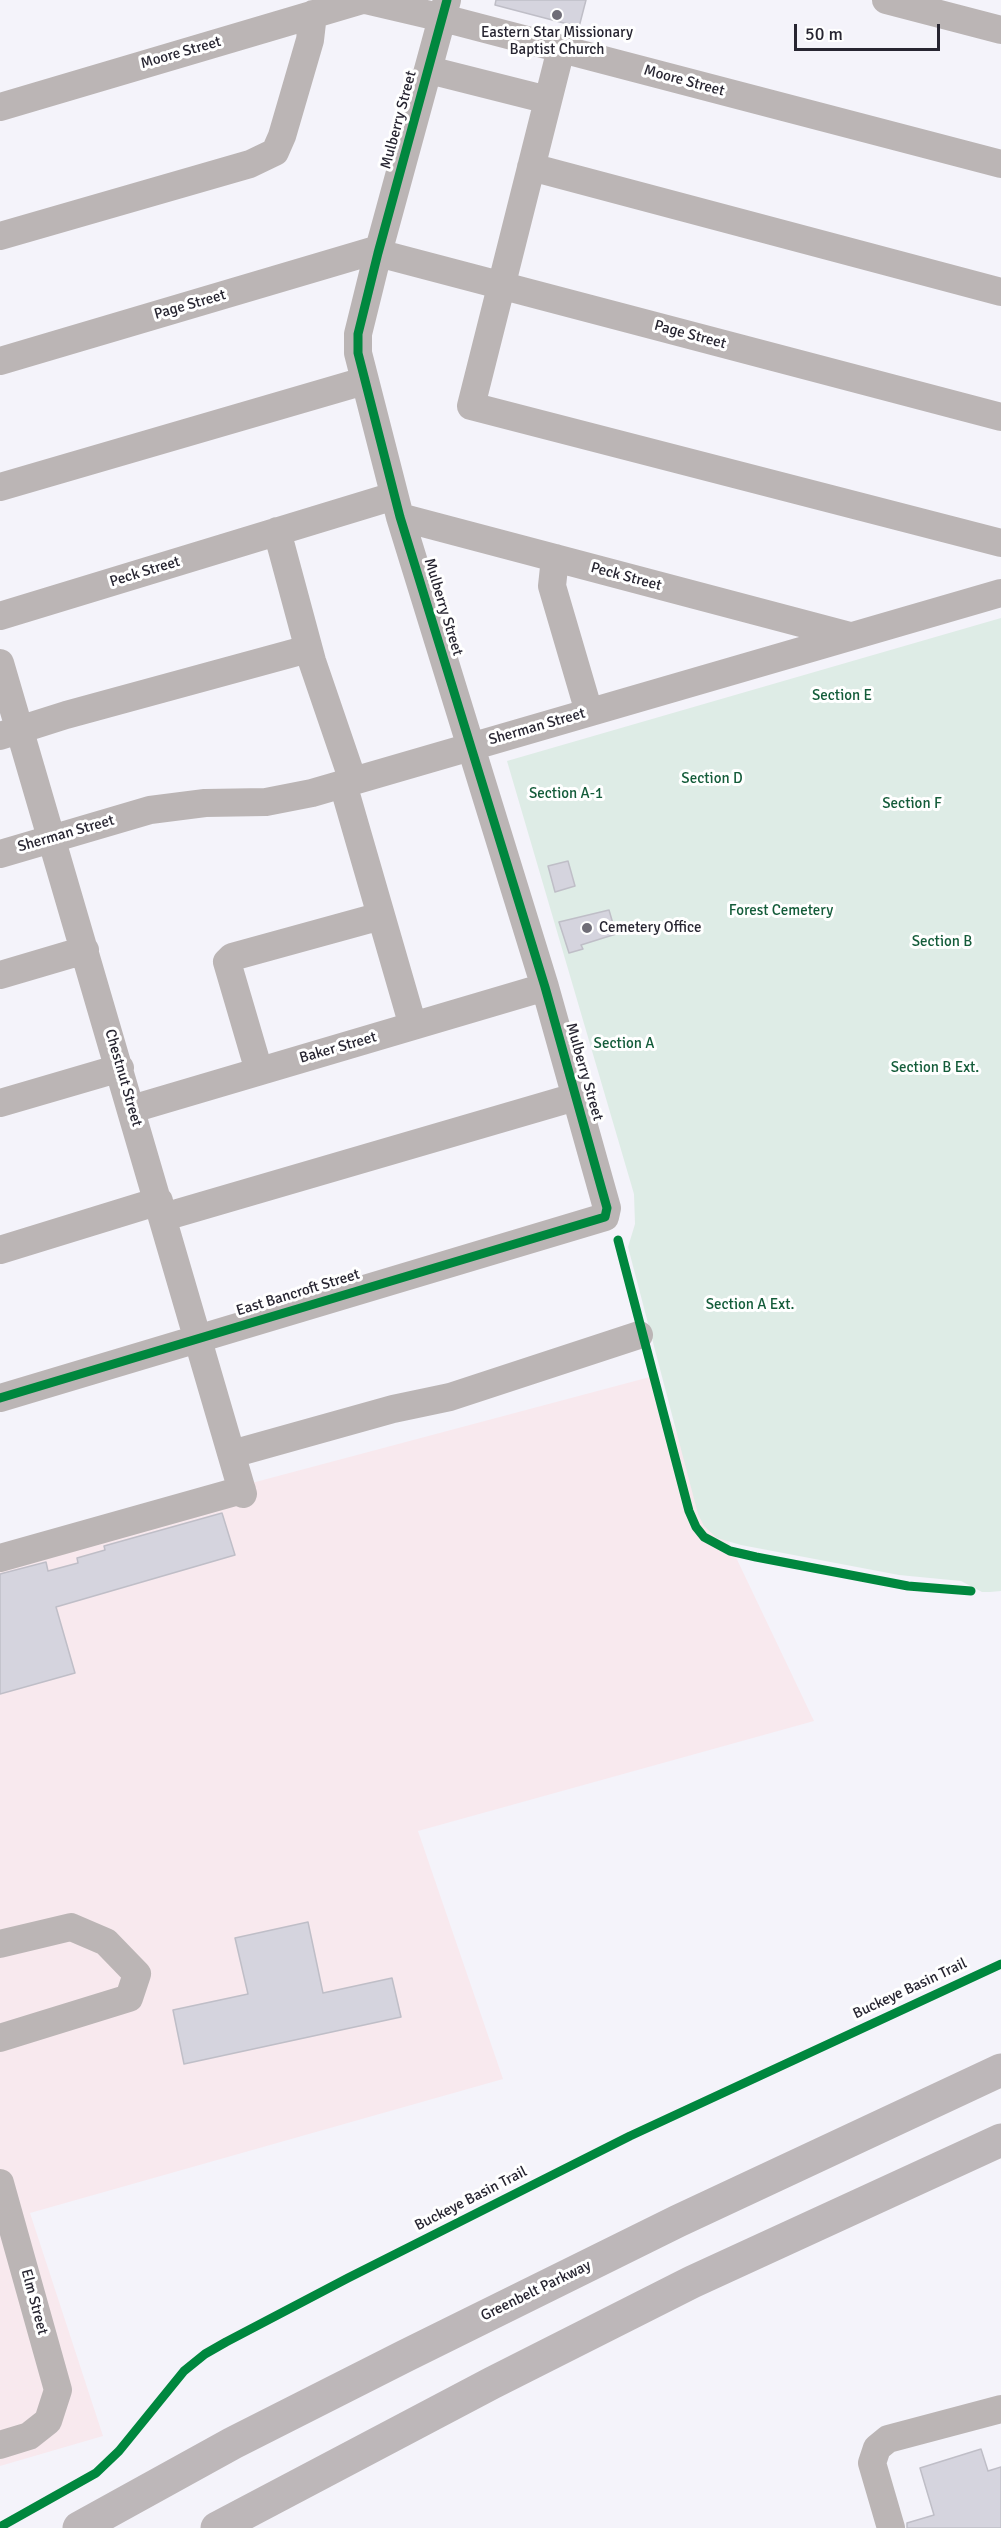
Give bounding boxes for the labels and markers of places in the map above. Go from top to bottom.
marker: Eastern Star Missionary Baptist Church [550,8,564,22]
place label: Eastern Star Missionary Baptist Church [481,24,633,59]
place label: Cemetery Office [599,919,701,937]
marker: Cemetery Office [580,921,594,935]

